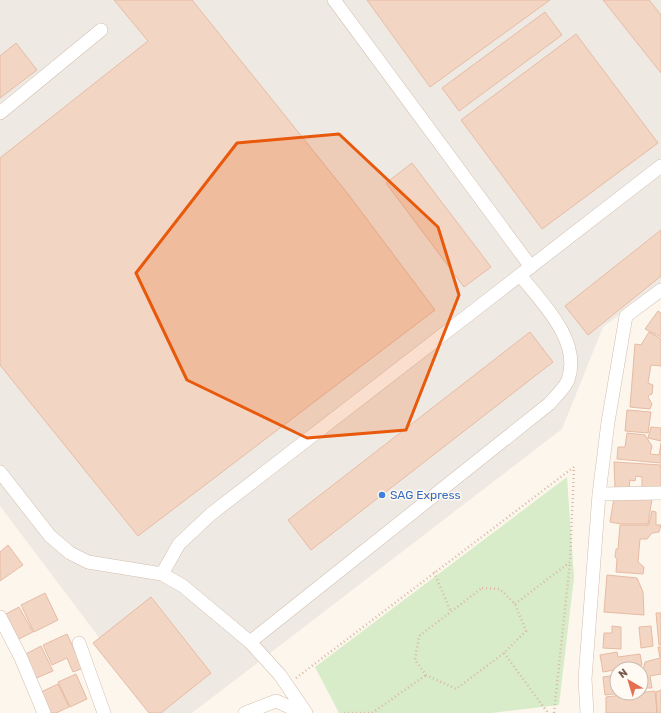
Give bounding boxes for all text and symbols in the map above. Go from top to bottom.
place label: SAG Express [390,488,461,502]
marker: SAG Express [377,490,387,500]
north arrow [609,661,649,701]
text: N [616,666,630,681]

